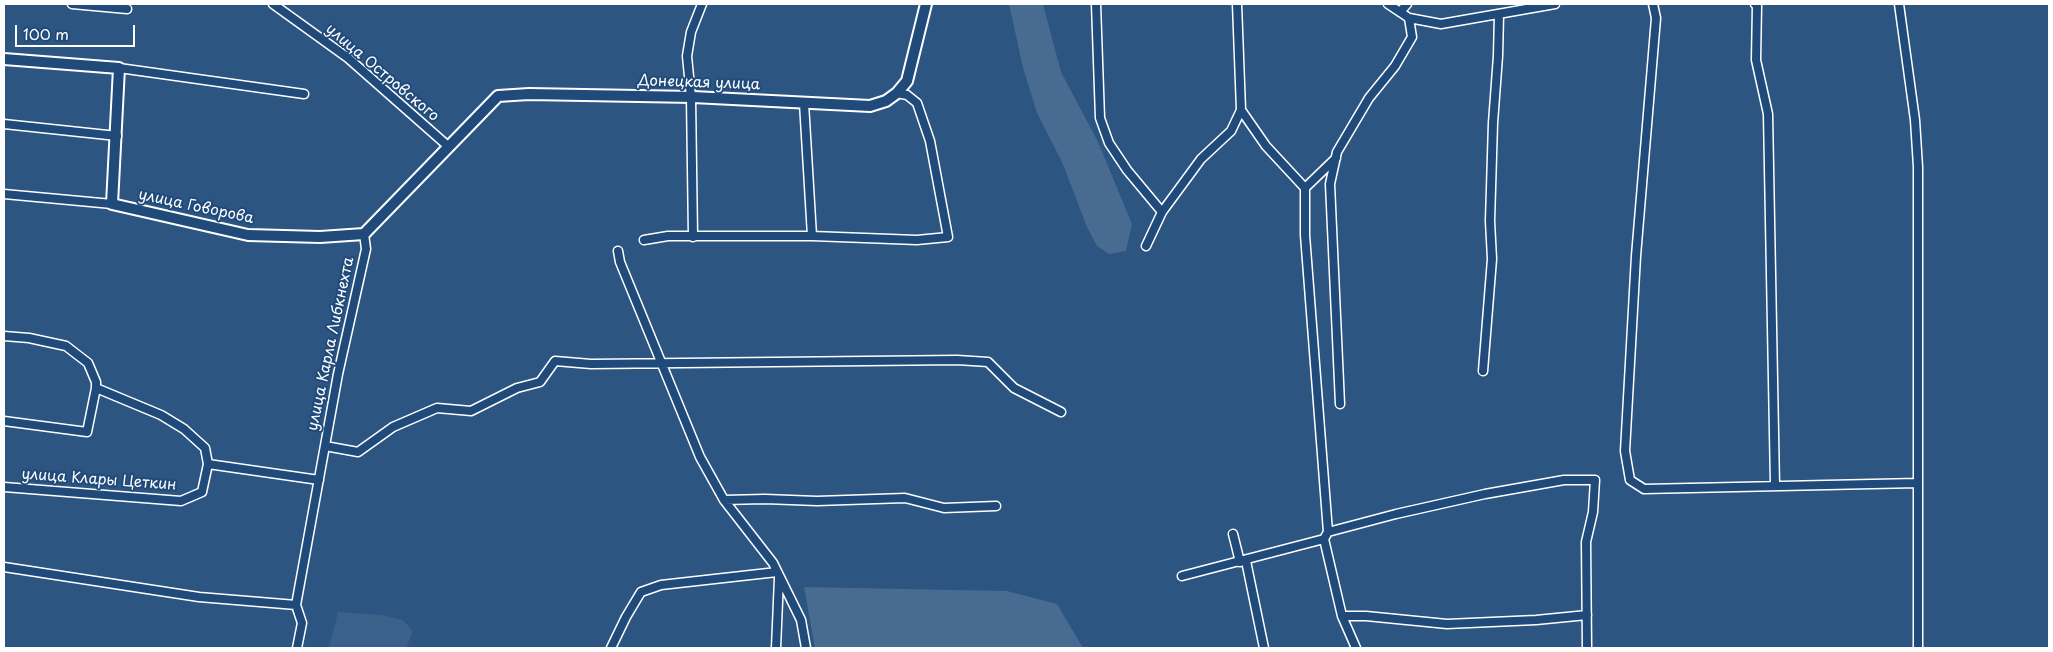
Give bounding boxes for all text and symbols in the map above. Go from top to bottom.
scale bar [18,15,138,47]
street label: улица Островского [322,20,442,126]
text: 100 m [23,22,69,45]
street label: Донецкая улица [638,72,760,94]
street label: улица Говорова [137,186,255,228]
street label: улица Карла Либкнехта [304,256,358,432]
street label: улица Клары Цеткин [21,466,177,494]

